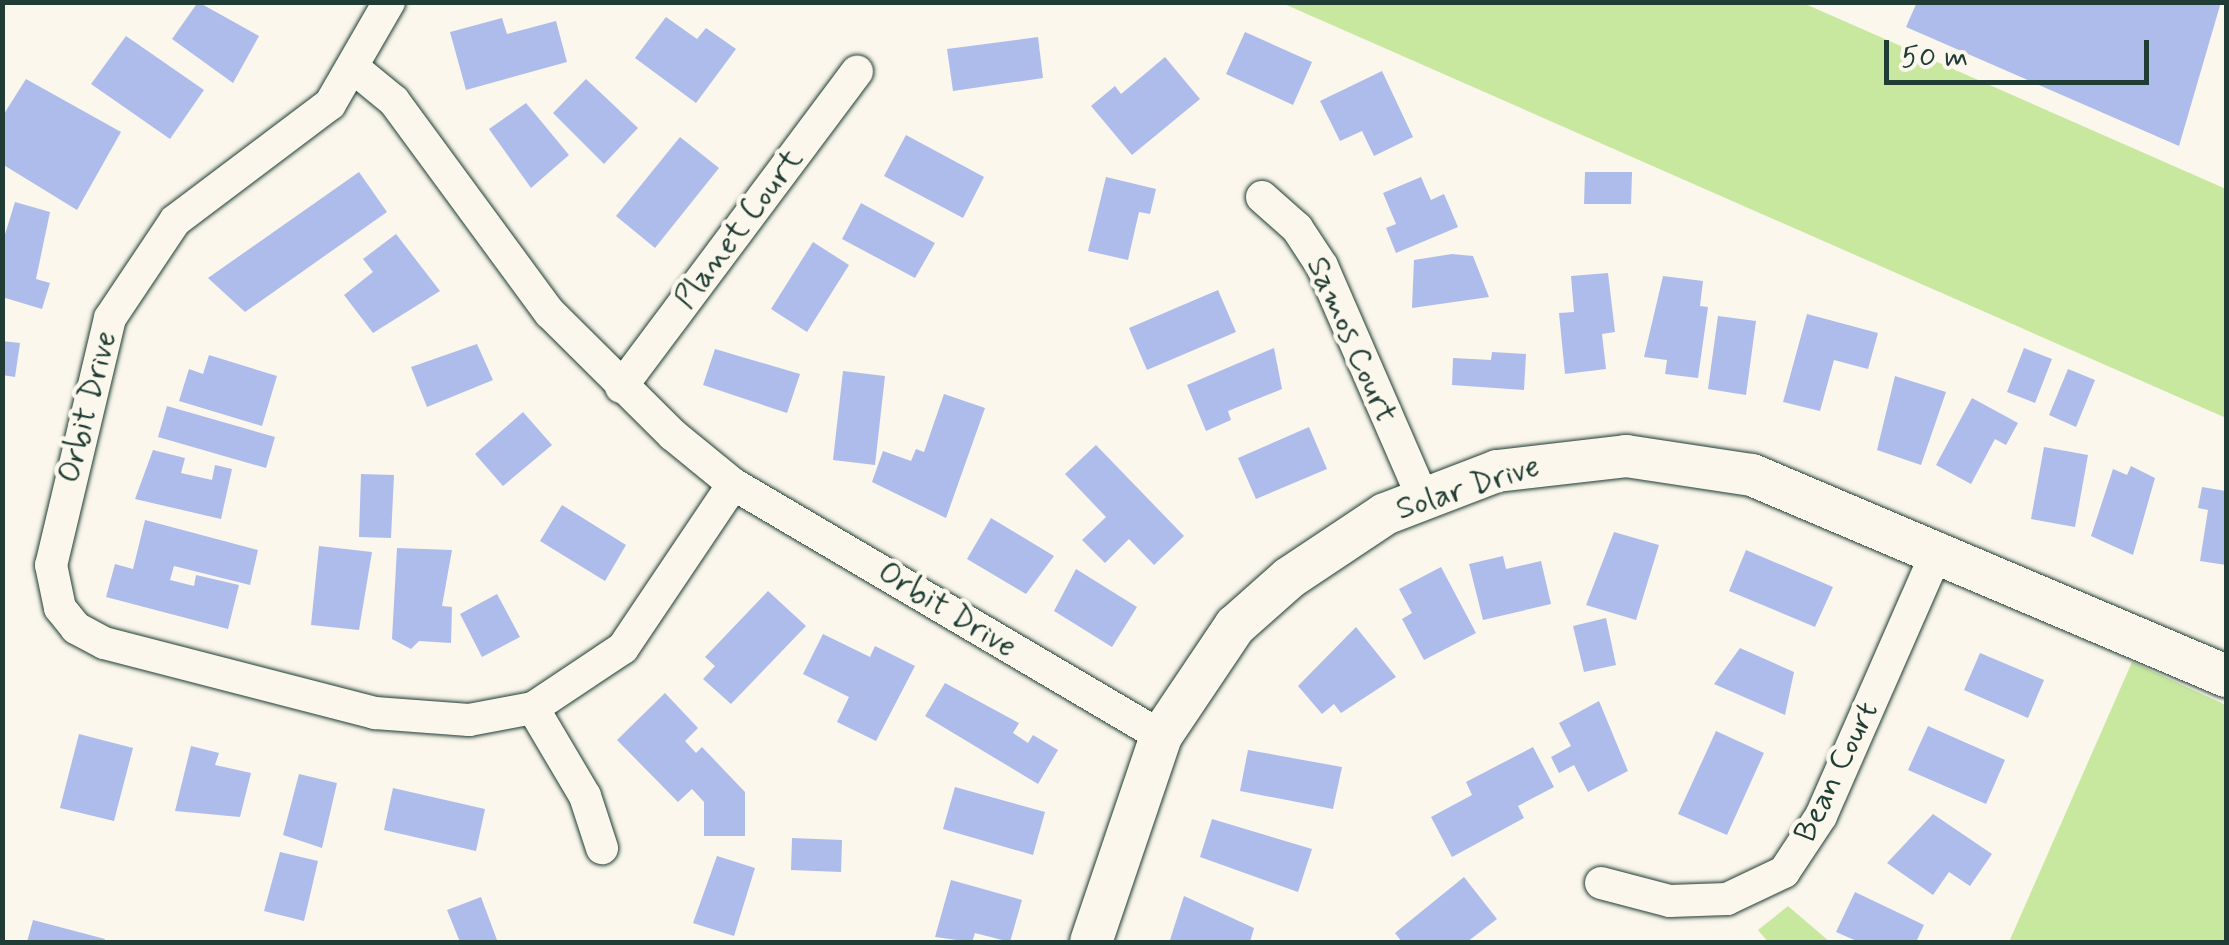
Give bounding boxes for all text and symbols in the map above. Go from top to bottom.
scale bar [1889,20,2154,82]
text: 50 m [1901,38,1968,77]
street label: Planet Court [667,143,811,315]
street label: Samos Court [1298,252,1404,428]
street label: Orbit Drive [51,327,125,487]
street label: Solar Drive [1391,447,1545,529]
street label: Orbit Drive [870,553,1024,667]
street label: Bean Court [1786,694,1888,850]

